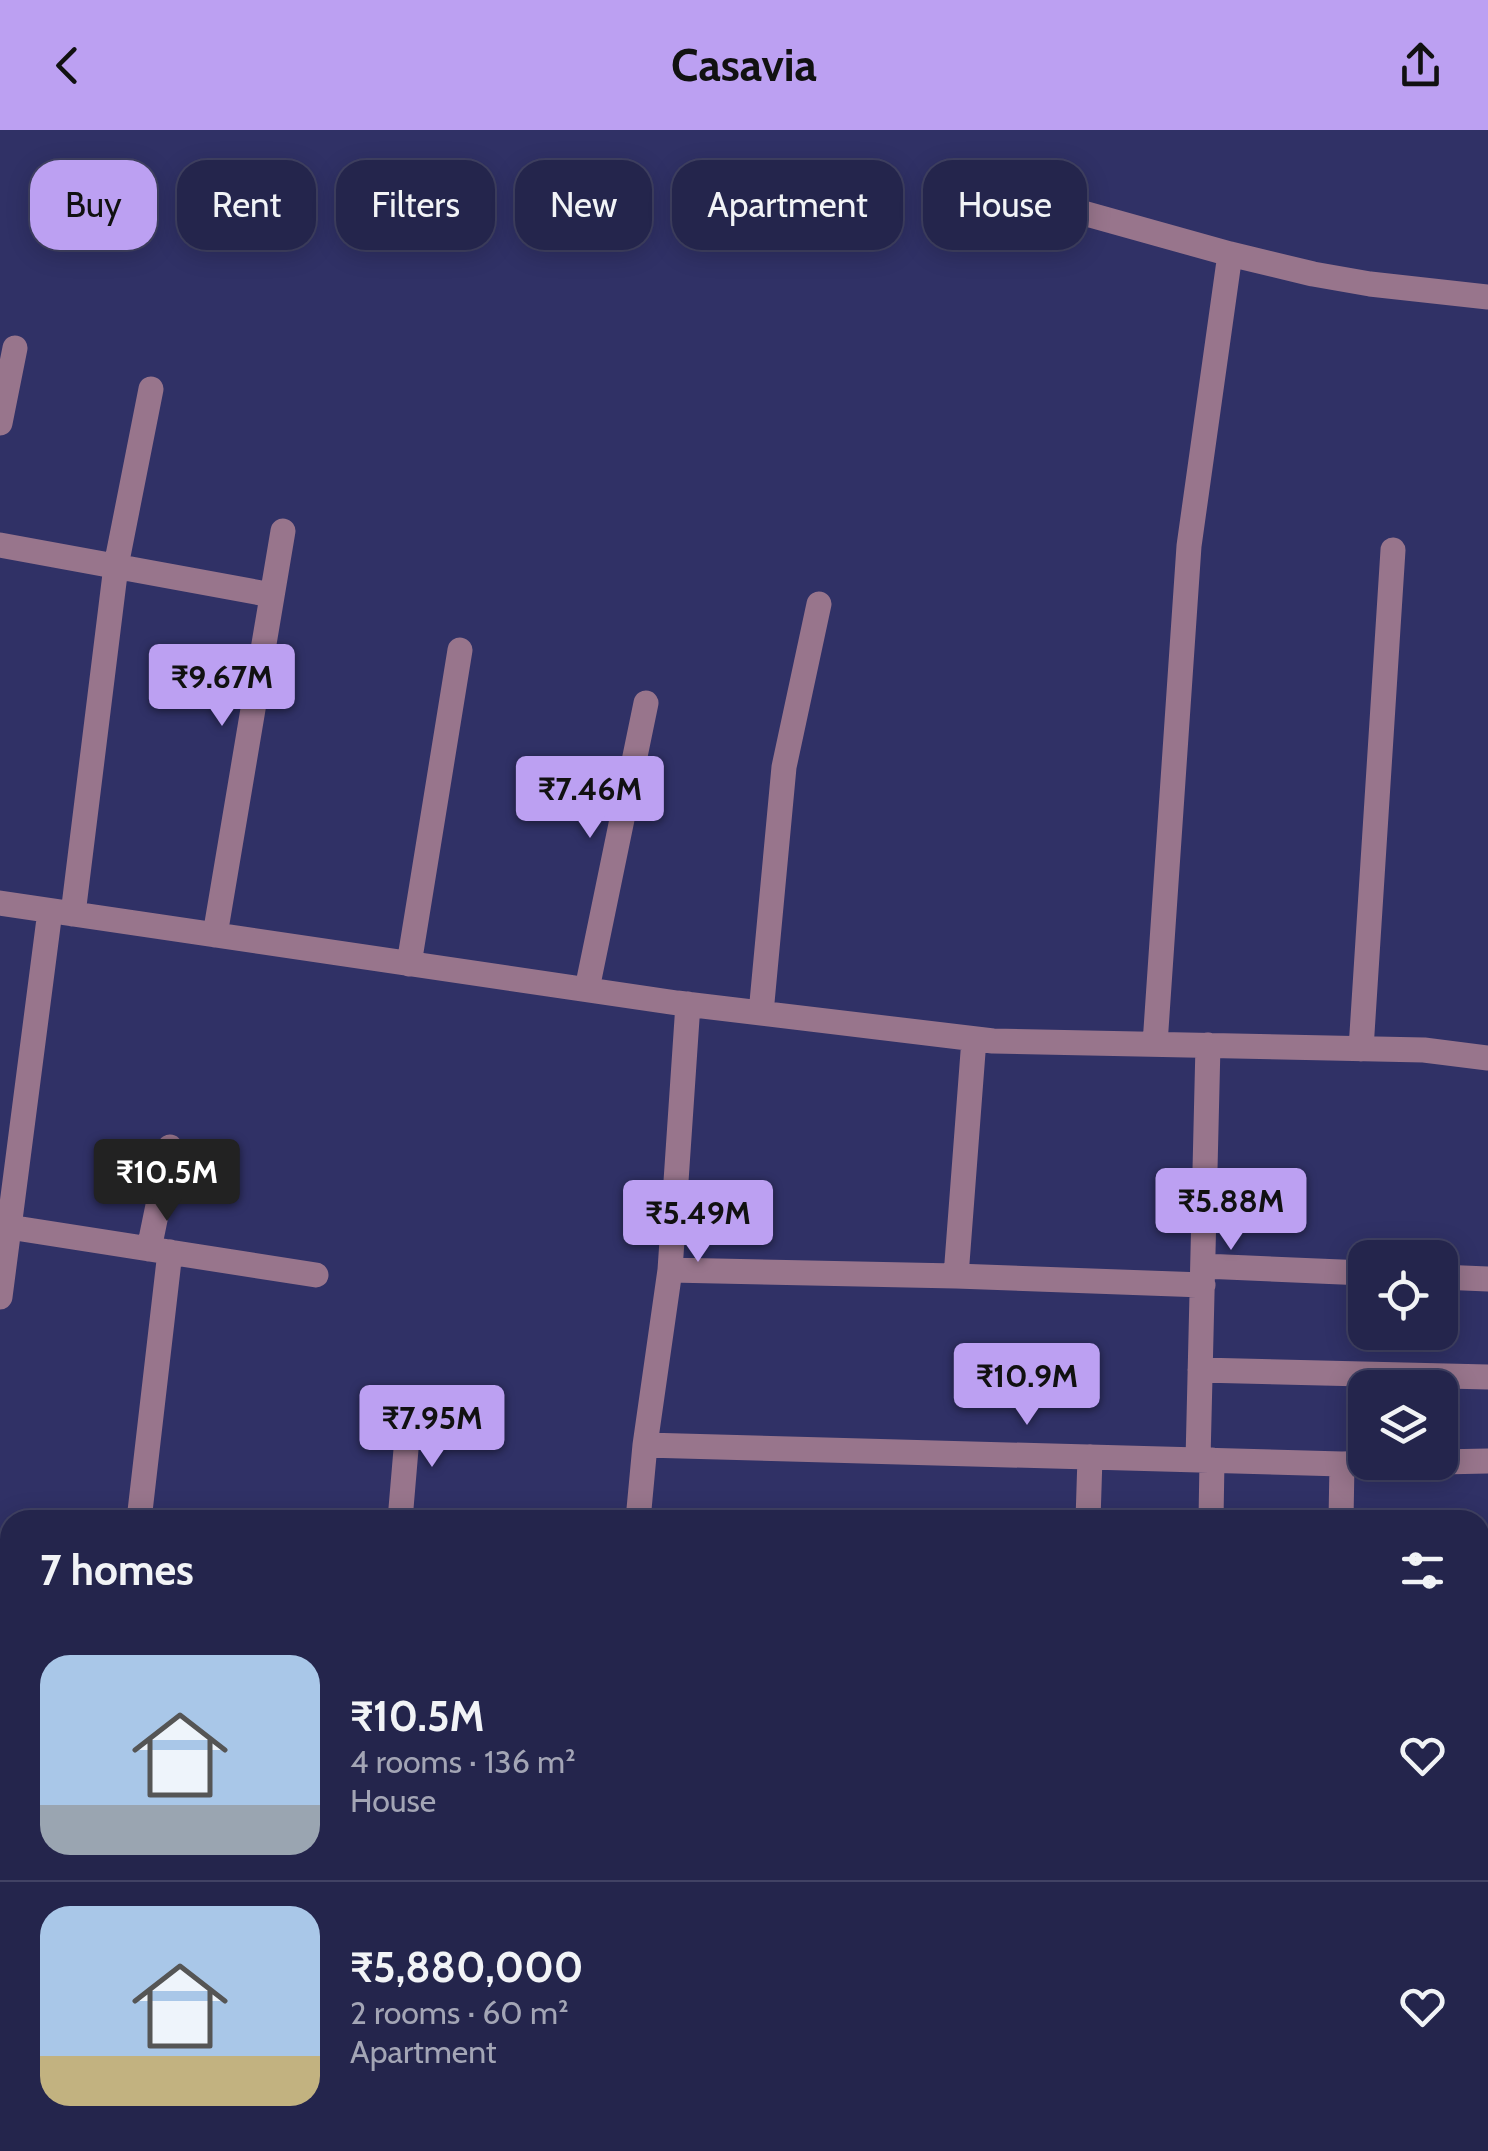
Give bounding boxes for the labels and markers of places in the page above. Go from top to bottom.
pin: ₹9.67M [141,644,303,729]
pin: ₹7.46M [509,756,671,841]
pin: ₹10.5M [86,1139,248,1224]
pin: ₹5.88M [1150,1168,1312,1253]
pin: ₹5.49M [617,1180,779,1265]
pin: ₹10.9M [946,1343,1108,1428]
pin: ₹7.95M [351,1385,513,1470]

